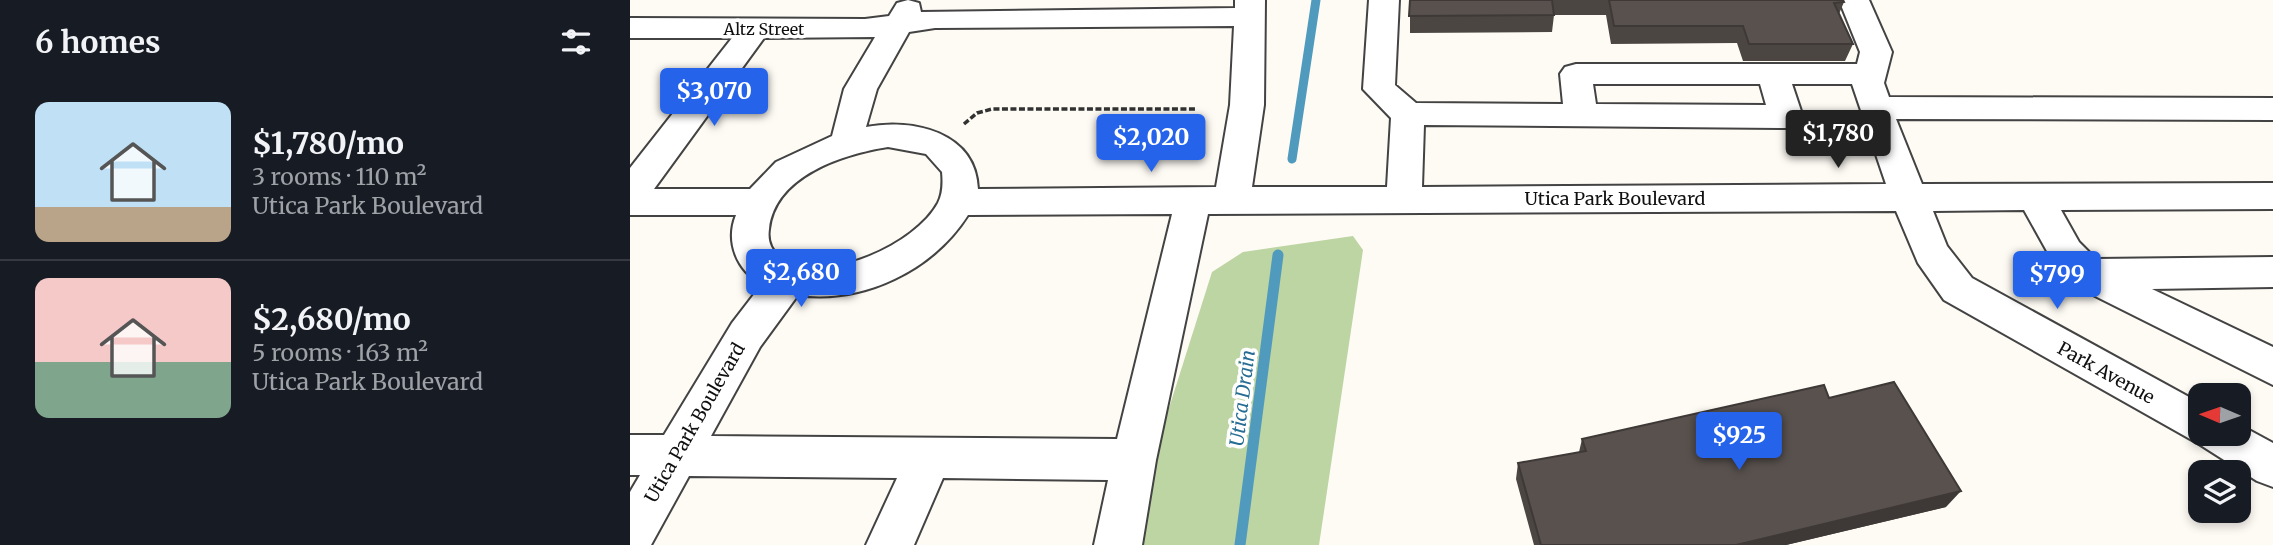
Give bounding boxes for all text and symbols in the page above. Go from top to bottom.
street label: Altz Street [723,19,805,39]
text: 6 homes [35,23,160,61]
icon: filters [557,23,595,61]
pin: $3,070 [657,68,771,128]
text: $3,070 [676,76,752,105]
pin: $1,780 [1781,110,1895,170]
pin: $2,020 [1094,114,1208,174]
text: $1,780 [1802,118,1874,147]
text: $2,020 [1112,122,1190,151]
text: $1,780/mo [252,124,404,162]
icon: home [91,130,175,214]
text: 3 rooms · 110 m² [252,162,426,191]
street label: Utica Park Boulevard [1525,187,1706,210]
text: Utica Park Boulevard [252,191,483,220]
pin: $2,680 [744,250,858,309]
pin: $799 [2016,252,2098,311]
text: $2,680 [762,257,840,286]
text: $799 [2029,259,2085,288]
text: $2,680/mo [252,300,411,338]
icon: home [91,306,175,390]
street label: Park Avenue [2054,336,2159,409]
text: 5 rooms · 163 m² [252,338,428,367]
street label: Utica Park Boulevard [639,339,750,507]
water label: Utica Drain [1224,348,1260,448]
text: Utica Park Boulevard [252,367,483,396]
north arrow [2188,383,2250,446]
map controls [2188,383,2251,523]
pin: $925 [1698,412,1780,472]
text: $925 [1712,420,1766,449]
button: layers [2188,460,2251,523]

